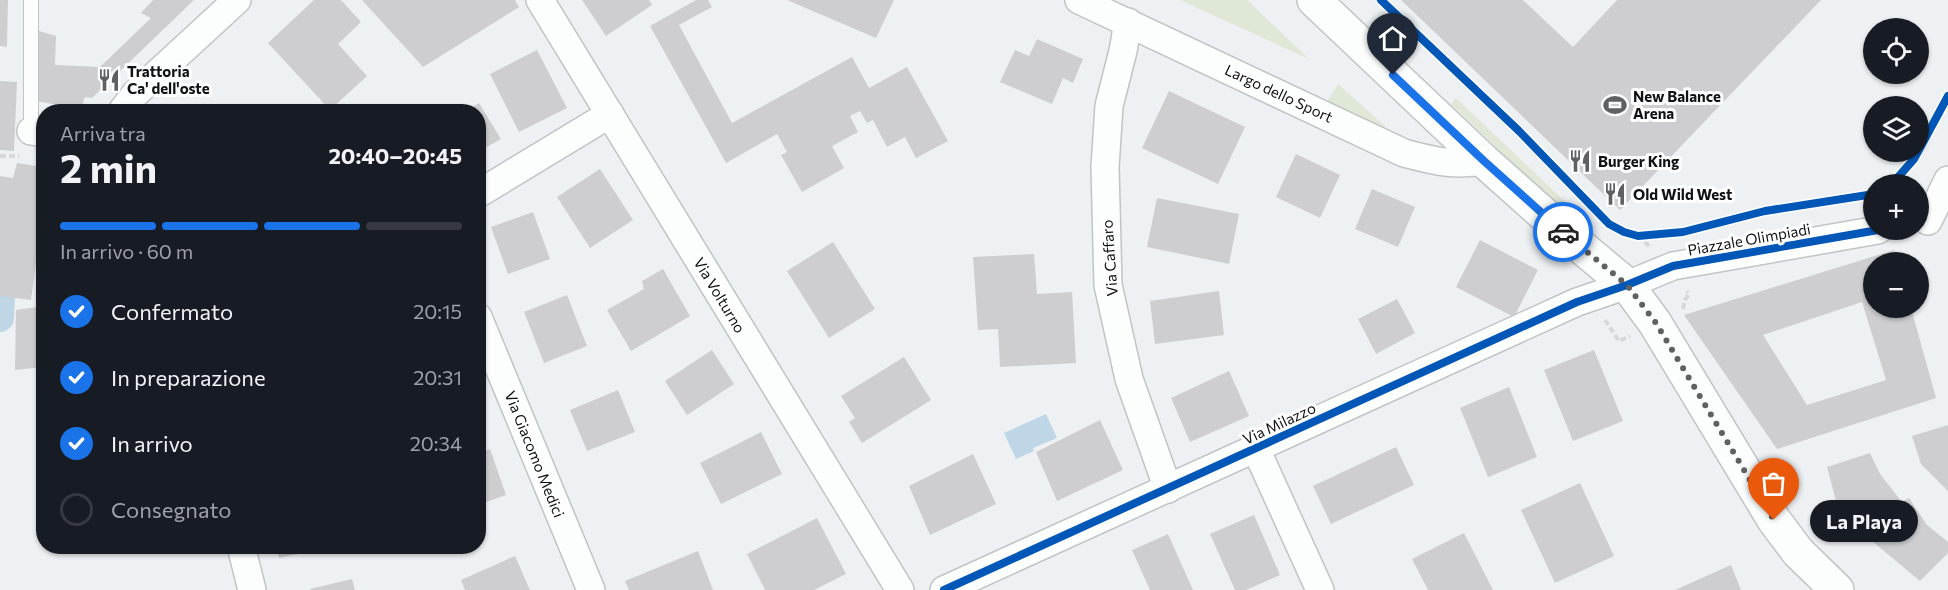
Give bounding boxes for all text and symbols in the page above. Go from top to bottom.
pin [1367,13,1418,75]
map controls [1863,18,1929,318]
button: locate [1863,18,1929,84]
icon: home [1376,22,1409,55]
street label: Largo dello Sport [1222,60,1336,126]
place label: Trattoria Ca' dell'oste [127,62,210,97]
restaurant icon: Trattoria Ca' dell'oste [96,67,122,93]
place label: New Balance Arena [1633,87,1721,122]
sports icon: New Balance Arena [1602,92,1628,118]
button: layers [1863,96,1929,162]
text: Arriva tra [60,121,146,145]
text: 20:40–20:45 [328,142,462,169]
text: 2 min [60,143,157,191]
restaurant icon: Burger King [1567,148,1593,174]
place label: Burger King [1598,152,1679,170]
button: + [1863,174,1929,240]
restaurant icon: Old Wild West [1602,181,1628,207]
place label: Old Wild West [1633,185,1732,203]
courier [1533,202,1593,262]
icon: car [1547,216,1580,249]
street label: Via Caffaro [1097,219,1121,297]
street label: Piazzale Olimpiadi [1686,219,1812,259]
text: In arrivo · 60 m [60,239,193,263]
button: − [1863,252,1929,318]
street label: Via Volturno [690,254,750,336]
icon: check [60,295,93,328]
text: Confermato [111,298,233,325]
text: 20:15 [413,299,462,323]
icon: check [60,361,93,394]
text: In preparazione [111,364,266,391]
text: 20:31 [413,365,462,389]
street label: Via Giacomo Medici [501,388,569,520]
street label: Via Milazzo [1240,398,1318,448]
icon: check [60,427,93,460]
text: In arrivo [111,430,193,457]
text: 20:34 [410,431,462,455]
pin [1748,458,1799,520]
icon: bag [1757,467,1790,500]
text: Consegnato [111,496,231,523]
callout: La Playa [1810,499,1918,541]
text: La Playa [1826,509,1902,533]

